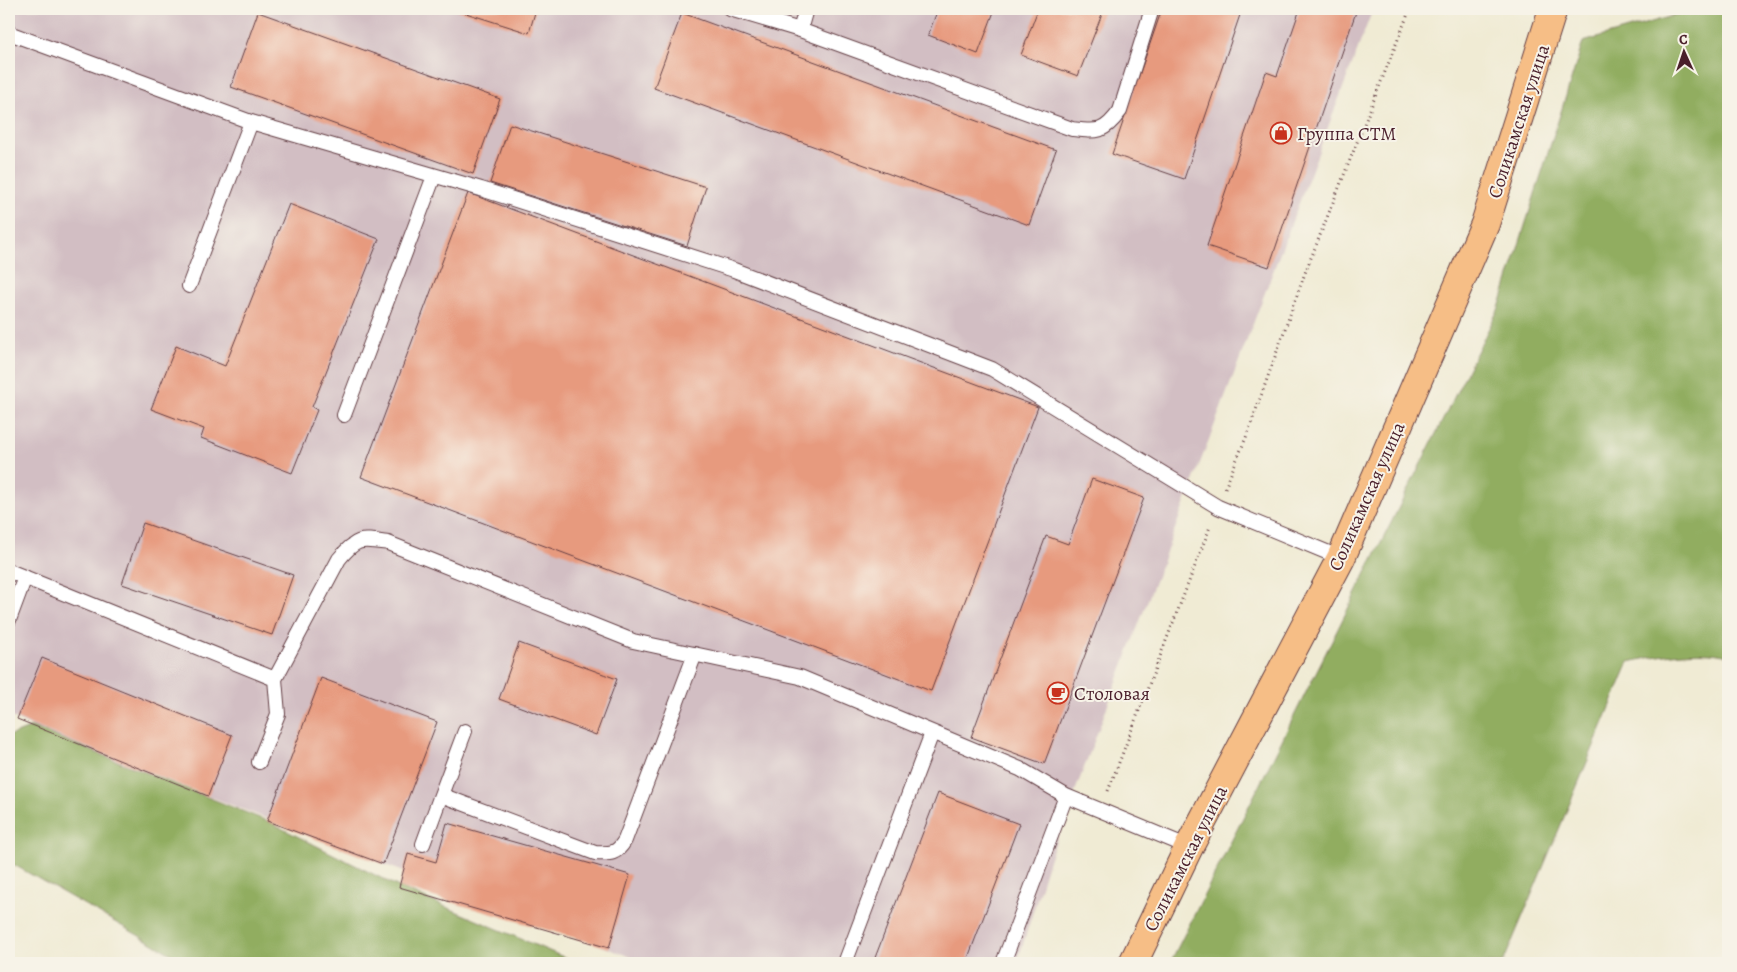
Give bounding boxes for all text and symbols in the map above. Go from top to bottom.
north arrow [1660,28,1710,78]
text: С [1679,30,1689,49]
street label: Соликамская улица [1482,41,1556,202]
shop icon: Группа СТМ [1269,121,1293,145]
place label: Группа СТМ [1297,121,1396,147]
street label: Соликамская улица [1322,418,1412,575]
cafe icon: Столовая [1046,681,1070,705]
place label: Столовая [1074,681,1150,707]
street label: Соликамская улица [1138,781,1234,936]

